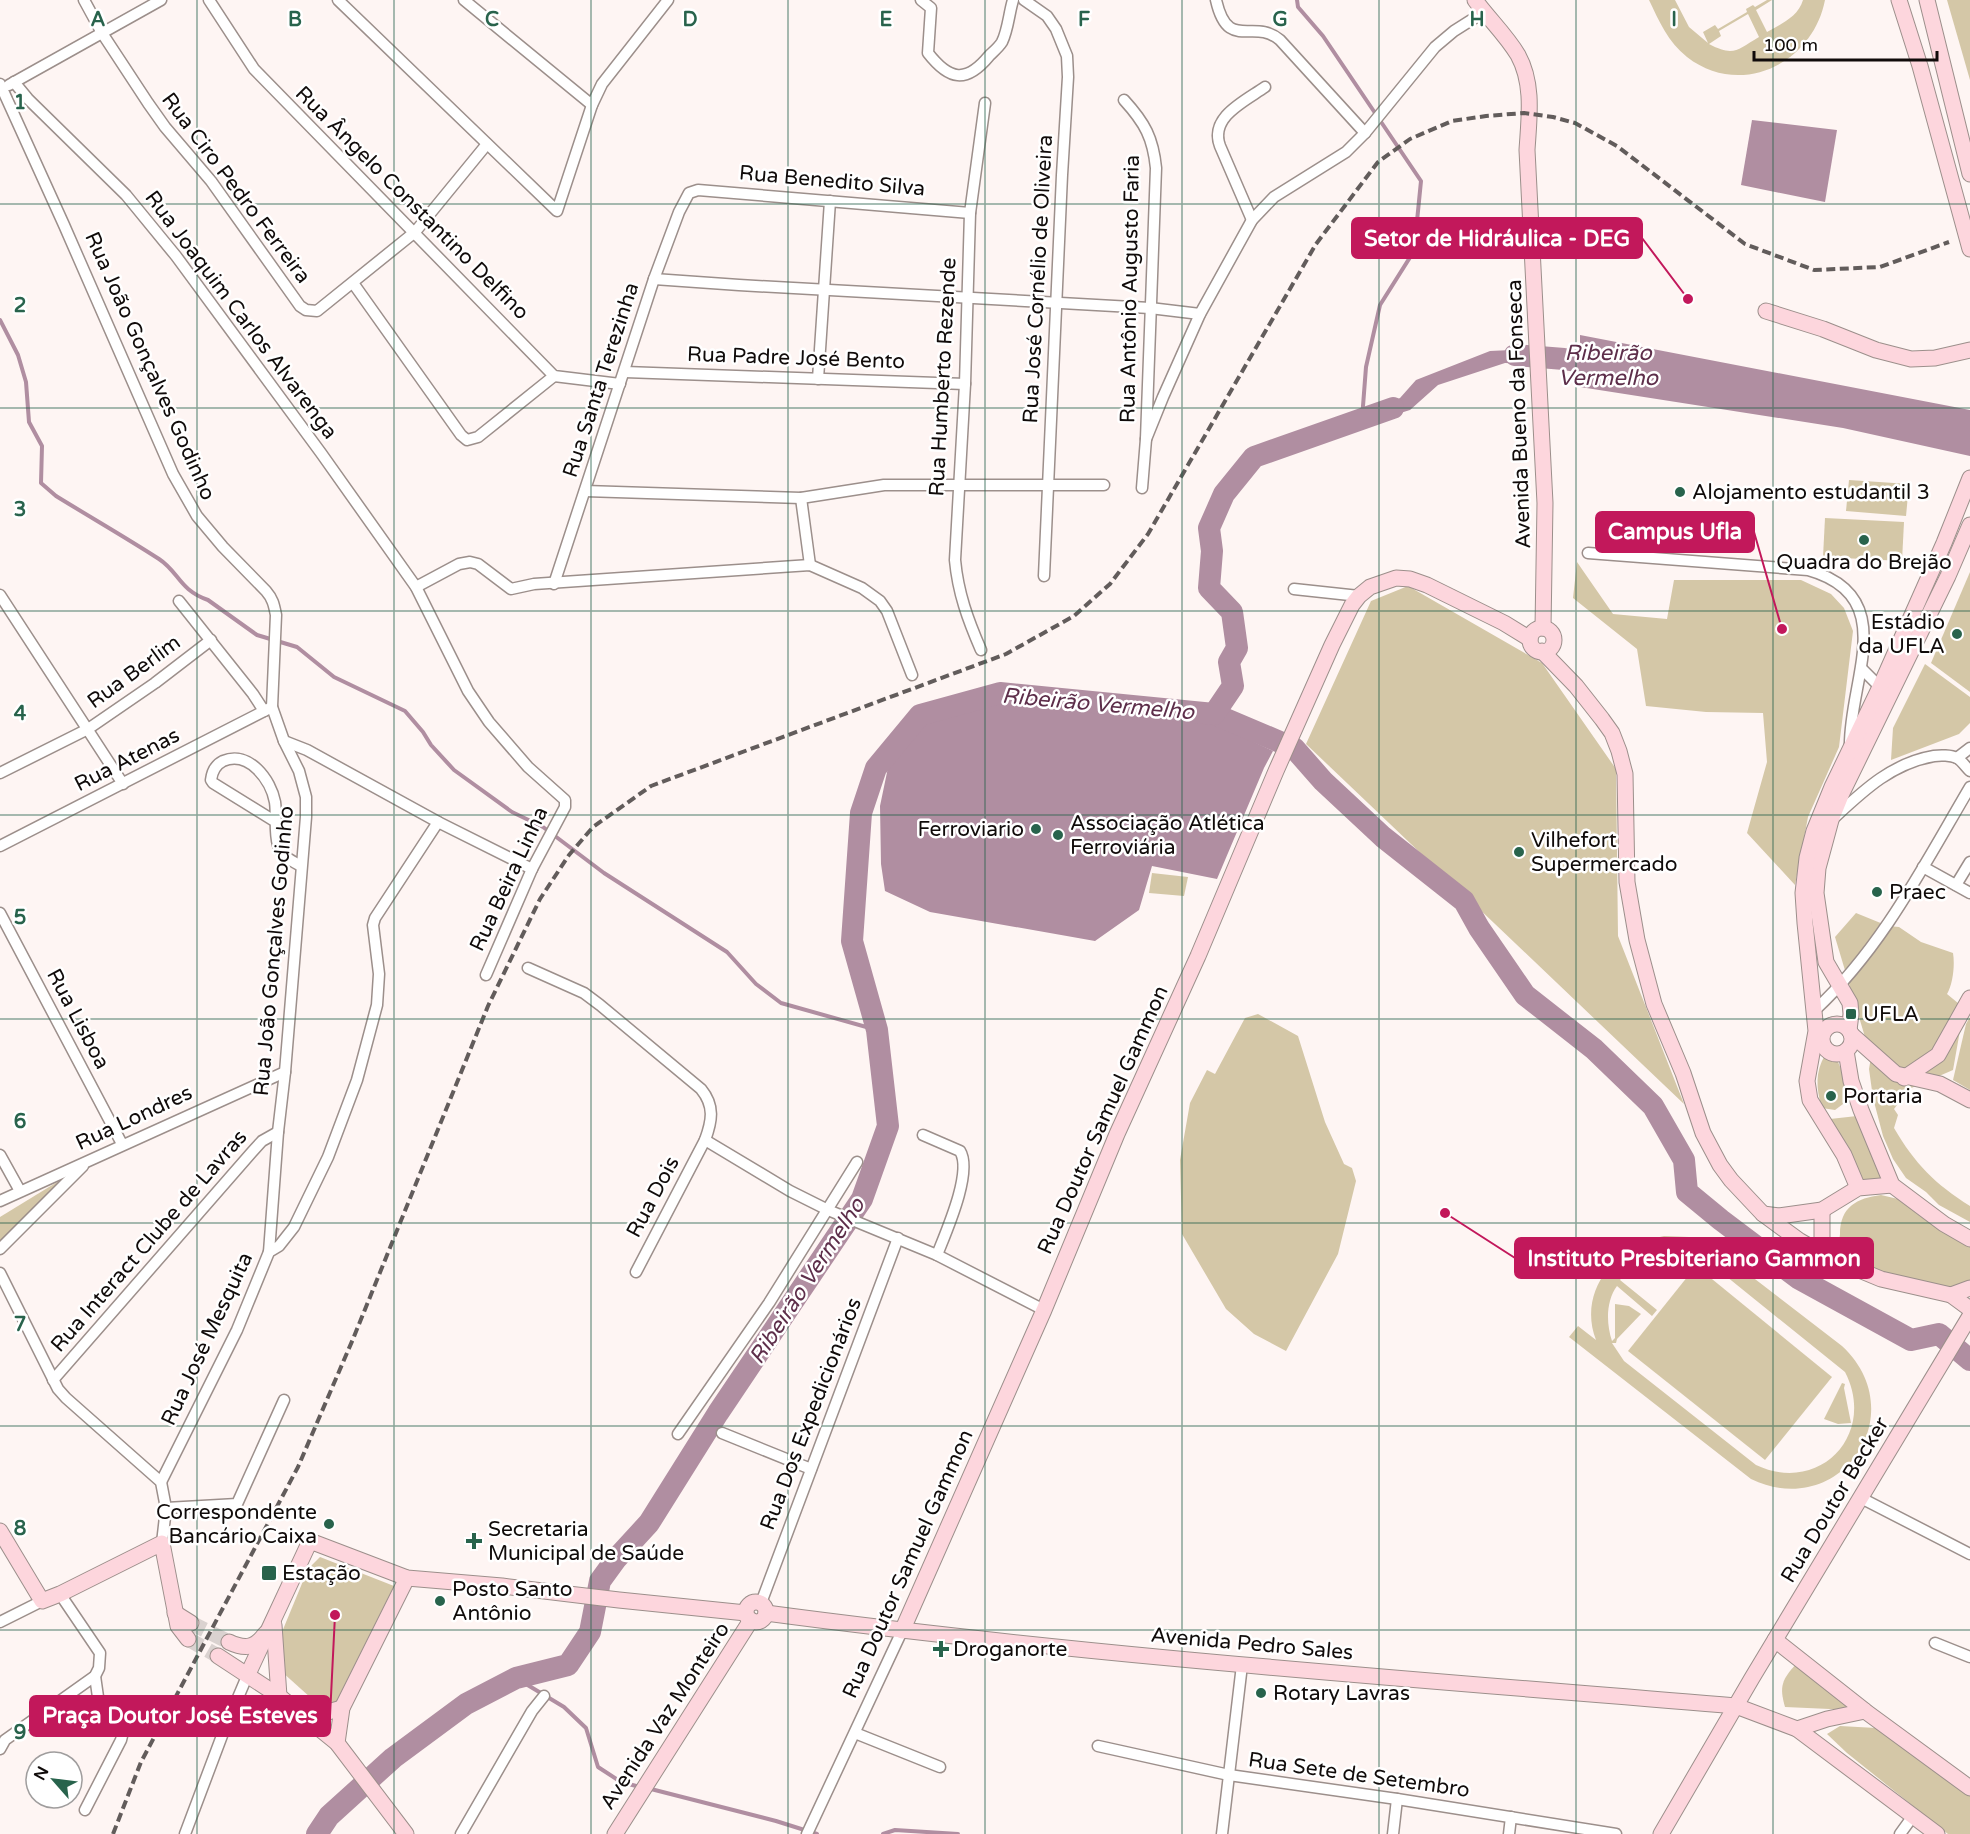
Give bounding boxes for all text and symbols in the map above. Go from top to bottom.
text: A [91,8,106,32]
text: B [288,8,302,32]
text: C [485,8,499,32]
text: D [682,8,698,32]
text: E [880,8,893,32]
text: F [1078,8,1090,32]
text: G [1272,8,1288,32]
text: H [1469,8,1485,32]
text: I [1671,8,1677,32]
scale bar [1754,24,1937,62]
text: 100 m [1763,34,1818,56]
street label: Rua Ângelo Constantino Delfino [290,81,534,325]
street label: Rua Ciro Pedro Ferreira [156,88,316,288]
text: 1 [14,91,26,115]
street label: Rua José Cornélio de Oliveira [1018,134,1058,424]
street label: Rua Antônio Augusto Faria [1115,155,1145,423]
street label: Rua Benedito Silva [738,160,926,202]
street label: Rua Joaquim Carlos Alvarenga [139,186,343,444]
callout: Setor de Hidráulica - DEG [1352,218,1642,258]
text: Setor de Hidráulica - DEG [1364,226,1630,252]
street label: Rua João Gonçalves Godinho [79,228,221,504]
street label: Rua Humberto Rezende [924,257,962,497]
street label: Rua Santa Terezinha [558,279,644,481]
street label: Avenida Bueno da Fonseca [1502,279,1536,549]
text: 2 [14,294,26,318]
water label: Ribeirão Vermelho [1558,340,1660,391]
street label: Rua Padre José Bento [687,342,905,374]
place label: Alojamento estudantil 3 [1692,480,1930,505]
marker: Alojamento estudantil 3 [1673,485,1687,499]
text: 3 [14,498,26,522]
callout: Campus Ufla [1596,512,1754,552]
text: Campus Ufla [1608,519,1742,545]
marker: Quadra do Brejão [1857,533,1871,547]
place label: Quadra do Brejão [1776,550,1952,575]
place label: Estádio da UFLA [1858,610,1945,659]
marker: Estádio da UFLA [1950,627,1964,641]
street label: Rua Berlim [83,630,185,714]
water label: Ribeirão Vermelho [1001,683,1197,725]
text: 4 [14,702,27,726]
street label: Rua Atenas [70,723,184,797]
street label: Rua Beira Linha [465,803,553,955]
street label: Rua João Gonçalves Godinho [249,805,299,1097]
place label: Associação Atlética Ferroviária [1070,811,1265,860]
place label: Ferroviario [918,817,1024,842]
marker: Ferroviario [1029,822,1043,836]
marker: Associação Atlética Ferroviária [1051,828,1065,842]
place label: Vilhefort Supermercado [1531,828,1678,877]
marker: Vilhefort Supermercado [1512,845,1526,859]
place label: Praec [1889,880,1946,905]
marker: Praec [1870,885,1884,899]
text: 5 [14,906,26,930]
street label: Rua Lisboa [41,964,115,1074]
street label: Rua Doutor Samuel Gammon [1032,982,1174,1258]
place label: UFLA [1863,1002,1919,1027]
marker: UFLA [1844,1007,1858,1021]
street label: Rua Londres [72,1080,196,1156]
place label: Portaria [1843,1084,1923,1109]
marker: Portaria [1824,1089,1838,1103]
text: 6 [14,1110,26,1134]
street label: Rua Interact Clube de Lavras [46,1125,252,1357]
street label: Rua Dois [621,1152,685,1242]
water label: Ribeirão Vermelho [744,1192,871,1369]
callout: Instituto Presbiteriano Gammon [1515,1238,1873,1278]
text: Instituto Presbiteriano Gammon [1527,1246,1861,1272]
street label: Rua José Mesquita [156,1249,258,1429]
street label: Rua Dos Expedicionários [755,1294,867,1534]
text: 7 [14,1313,26,1337]
street label: Rua Doutor Becker [1776,1413,1894,1587]
street label: Rua Doutor Samuel Gammon [837,1426,979,1702]
place label: Correspondente Bancário Caixa [156,1500,317,1549]
text: 8 [14,1517,26,1541]
marker: Correspondente Bancário Caixa [322,1517,336,1531]
place label: Secretaria Municipal de Saúde [488,1517,684,1566]
marker: Secretaria Municipal de Saúde [465,1532,483,1550]
place label: Estação [282,1561,361,1586]
marker: Estação [260,1564,278,1582]
place label: Posto Santo Antônio [452,1577,573,1626]
marker: Posto Santo Antônio [433,1594,447,1608]
street label: Avenida Vaz Monteiro [595,1618,735,1814]
street label: Avenida Pedro Sales [1150,1623,1354,1665]
place label: Droganorte [953,1637,1068,1662]
marker: Droganorte [934,1642,948,1656]
place label: Rotary Lavras [1273,1681,1410,1706]
marker: Rotary Lavras [1254,1686,1268,1700]
callout: Praça Doutor José Esteves [30,1696,330,1736]
text: Praça Doutor José Esteves [42,1703,318,1729]
text: 9 [14,1721,26,1745]
street label: Rua Sete de Setembro [1247,1747,1471,1803]
north arrow [24,1750,84,1810]
text: N [30,1763,53,1784]

